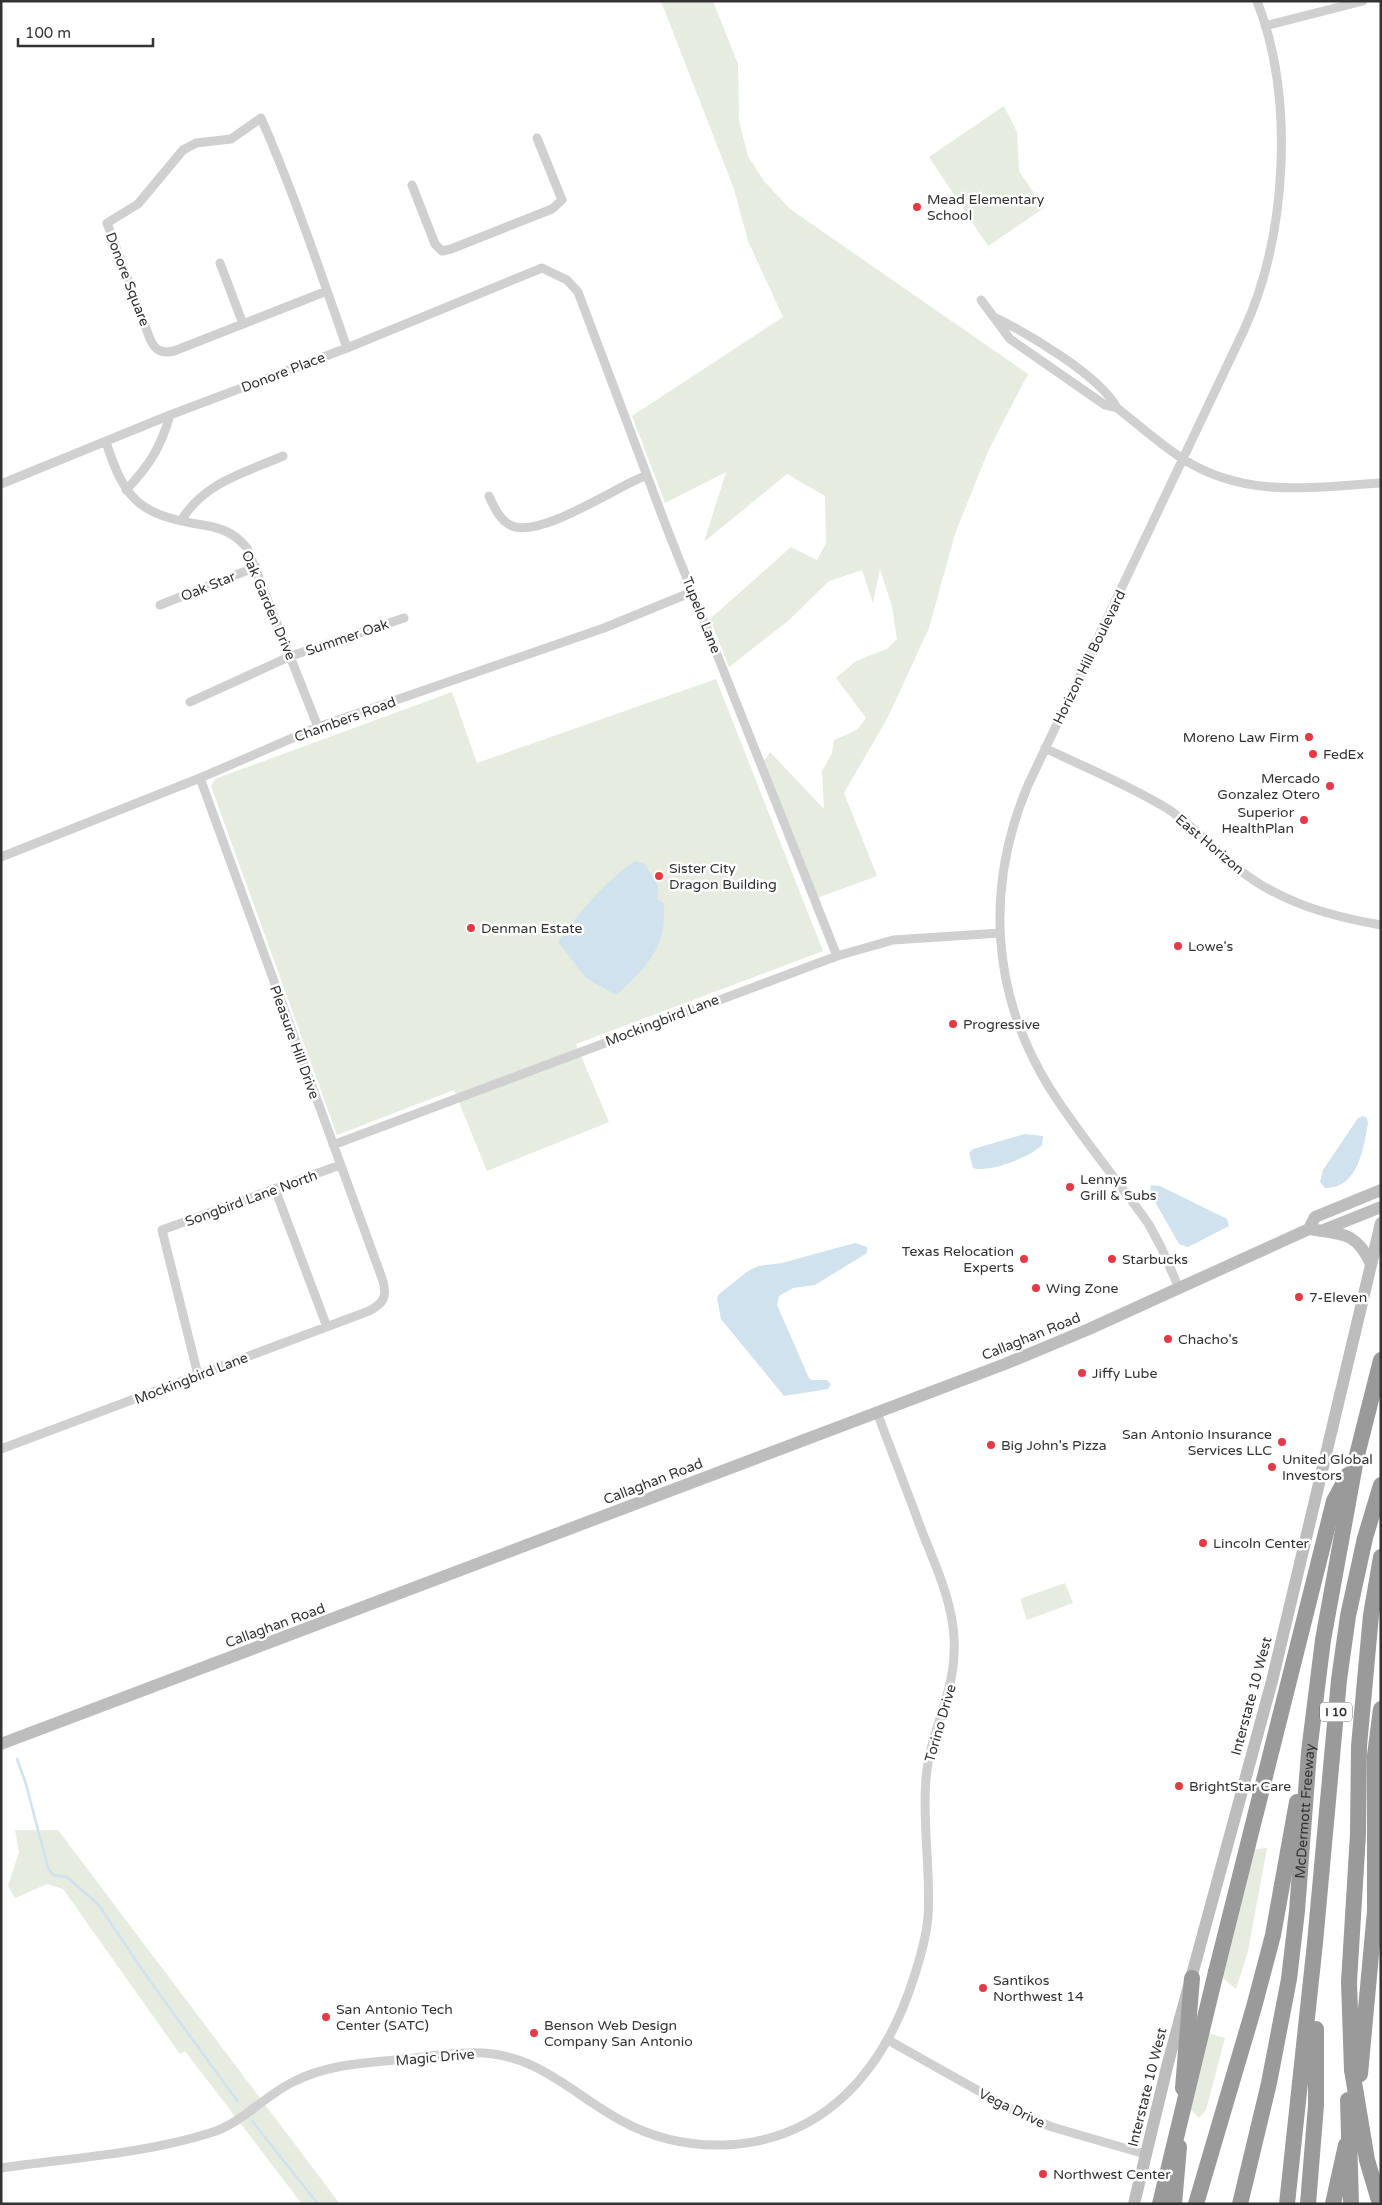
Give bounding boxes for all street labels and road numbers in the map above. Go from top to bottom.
street label: Donore Square [102,230,153,329]
street label: Donore Place [239,349,328,396]
street label: Oak Garden Drive [238,548,299,663]
street label: Oak Star [178,568,239,605]
street label: Tupelo Lane [678,574,725,656]
street label: Horizon Hill Boulevard [1050,587,1129,727]
street label: Summer Oak [304,615,391,660]
street label: Chambers Road [292,693,398,746]
street label: East Horizon [1172,811,1247,878]
street label: Pleasure Hill Drive [266,983,323,1101]
street label: Mockingbird Lane [603,991,721,1050]
street label: Songbird Lane North [183,1167,320,1230]
street label: Callaghan Road [979,1309,1083,1364]
street label: Mockingbird Lane [132,1349,250,1408]
street label: Callaghan Road [601,1455,705,1508]
street label: Callaghan Road [223,1600,327,1651]
street label: Interstate 10 West [1227,1634,1276,1757]
street label: Torino Drive [921,1682,960,1764]
road number: I 10 [1320,1702,1352,1721]
street label: McDermott Freeway [1291,1742,1319,1879]
street label: Interstate 10 West [1124,2025,1171,2148]
street label: Magic Drive [395,2046,475,2069]
street label: Vega Drive [976,2085,1048,2132]

